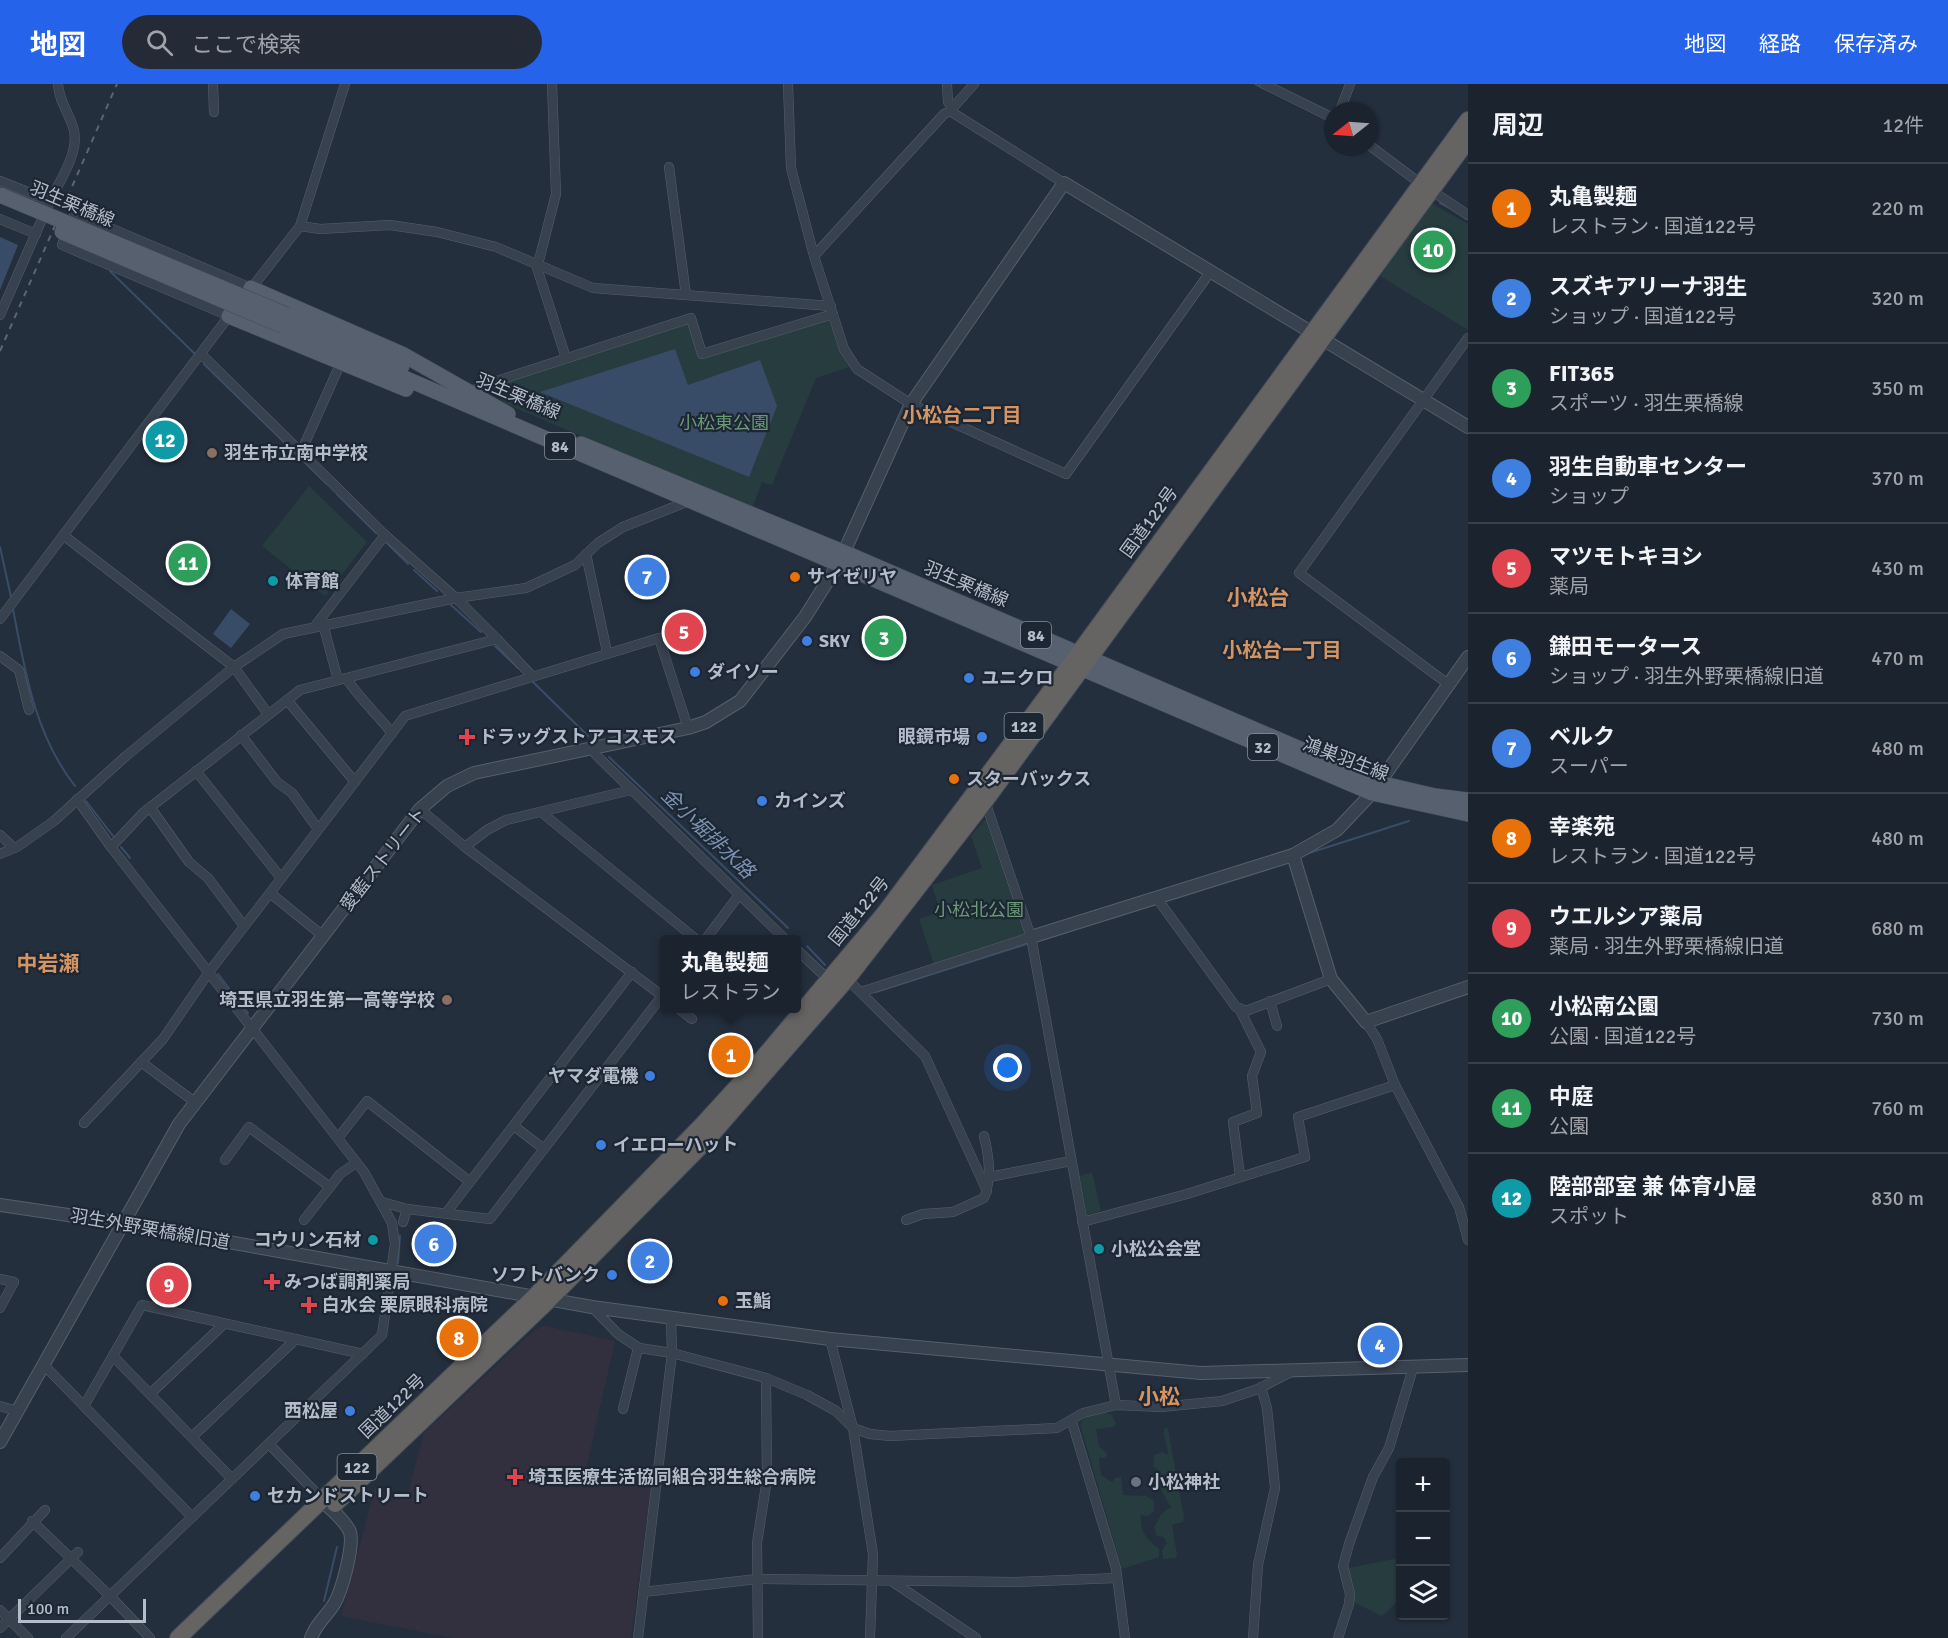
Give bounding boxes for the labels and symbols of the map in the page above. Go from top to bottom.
north arrow [1324,102,1378,156]
street label: 羽生栗橋線 [26,176,118,232]
pin: 10 [1414,228,1452,272]
street label: 羽生栗橋線 [472,368,564,424]
district label: 小松台二丁目 [902,403,1022,428]
park label: 小松東公園 [679,412,769,434]
pin: 12 [146,418,184,462]
road number: 84 [545,433,575,459]
place label: 羽生市立南中学校 [224,442,368,464]
marker: 羽生市立南中学校 [205,446,219,460]
street label: 国道122号 [1116,482,1182,562]
pin: 11 [168,540,207,586]
pin: 7 [628,554,666,600]
street label: 羽生栗橋線 [920,556,1012,612]
place label: サイゼリヤ [807,566,897,588]
place label: 体育館 [285,570,339,592]
marker: サイゼリヤ [788,570,802,584]
marker: 体育館 [266,574,280,588]
district label: 小松台 [1227,585,1290,611]
pin: 5 [664,610,704,654]
pin: 3 [864,616,904,660]
road number: 84 [1021,622,1051,648]
place label: SKY [819,630,850,652]
marker: SKY [800,634,814,648]
district label: 小松台一丁目 [1222,638,1342,663]
place label: ダイソー [707,661,779,683]
marker: ダイソー [688,665,702,679]
place label: ユニクロ [981,667,1053,689]
marker: ユニクロ [962,671,976,685]
road number: 122 [1004,713,1044,739]
place label: ドラッグストアコスモス [479,726,677,748]
place label: 眼鏡市場 [898,726,970,748]
marker: ドラッグストアコスモス [460,730,474,744]
marker: 眼鏡市場 [975,730,989,744]
street label: 鴻巣羽生線 [1300,733,1392,785]
road number: 32 [1248,734,1278,760]
place label: スターバックス [966,768,1091,790]
marker: スターバックス [947,772,961,786]
water label: 金小堀排水路 [656,783,761,885]
place label: カインズ [774,790,846,812]
marker: カインズ [755,794,769,808]
street label: 愛藍ストリート [336,803,430,915]
street label: 国道122号 [824,872,894,950]
park label: 小松北公園 [934,899,1024,921]
district label: 中岩瀬 [17,951,80,977]
place label: 埼玉県立羽生第一高等学校 [219,989,435,1011]
marker: 埼玉県立羽生第一高等学校 [440,993,454,1007]
pin: 1 [712,1032,750,1078]
your location [993,1053,1022,1082]
place label: ヤマダ電機 [548,1065,639,1087]
marker: ヤマダ電機 [643,1069,657,1083]
place label: イエローハット [613,1134,738,1156]
marker: イエローハット [594,1138,608,1152]
street label: 羽生外野栗橋線旧道 [68,1204,232,1254]
pin: 6 [414,1222,454,1266]
place label: コウリン石材 [254,1229,361,1251]
marker: コウリン石材 [366,1233,380,1247]
pin: 2 [630,1238,670,1284]
place label: 小松公会堂 [1111,1238,1201,1260]
marker: 小松公会堂 [1092,1242,1106,1256]
pin: 9 [150,1262,188,1308]
place label: ソフトバンク [491,1264,600,1286]
marker: ソフトバンク [605,1268,619,1282]
place label: みつば調剤薬局 [284,1271,410,1293]
marker: みつば調剤薬局 [265,1275,279,1289]
place label: 玉鮨 [735,1290,771,1312]
place label: 白水会 栗原眼科病院 [322,1294,488,1316]
marker: 玉鮨 [716,1294,730,1308]
marker: 白水会 栗原眼科病院 [300,1296,318,1314]
pin: 8 [440,1316,478,1360]
pin: 4 [1360,1322,1400,1368]
street label: 国道122号 [354,1369,430,1443]
district label: 小松 [1138,1384,1180,1410]
place label: 西松屋 [284,1400,338,1422]
marker: 西松屋 [343,1404,357,1418]
road number: 122 [338,1454,376,1480]
place label: 埼玉医療生活協同組合羽生総合病院 [528,1466,816,1488]
marker: 埼玉医療生活協同組合羽生総合病院 [506,1468,524,1486]
place label: 小松神社 [1148,1471,1220,1493]
marker: 小松神社 [1129,1475,1143,1489]
place label: セカンドストリート [267,1485,429,1507]
marker: セカンドストリート [248,1489,262,1503]
scale bar [18,1596,146,1624]

